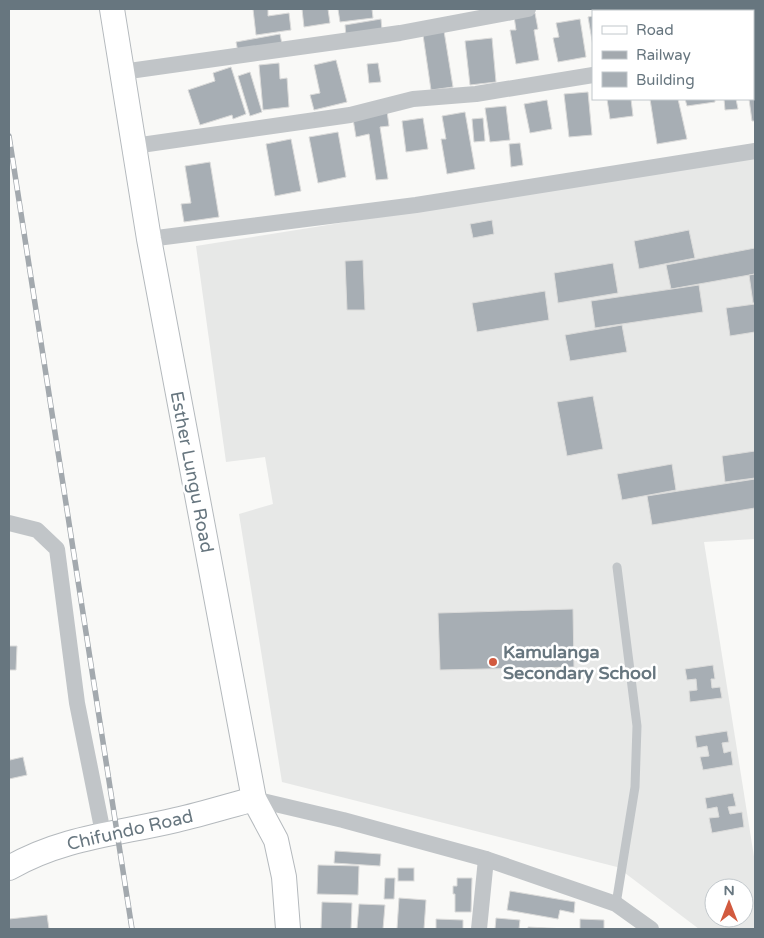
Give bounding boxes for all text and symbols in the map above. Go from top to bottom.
legend [592,10,754,100]
text: Road [636,21,674,39]
text: Railway [636,46,691,64]
text: Building [636,71,695,89]
street label: Esther Lungu Road [166,389,218,555]
place label: Kamulanga Secondary School [503,641,656,684]
marker: Kamulanga Secondary School [487,656,499,668]
street label: Chifundo Road [65,805,195,855]
north arrow [704,878,754,928]
text: N [723,882,735,899]

